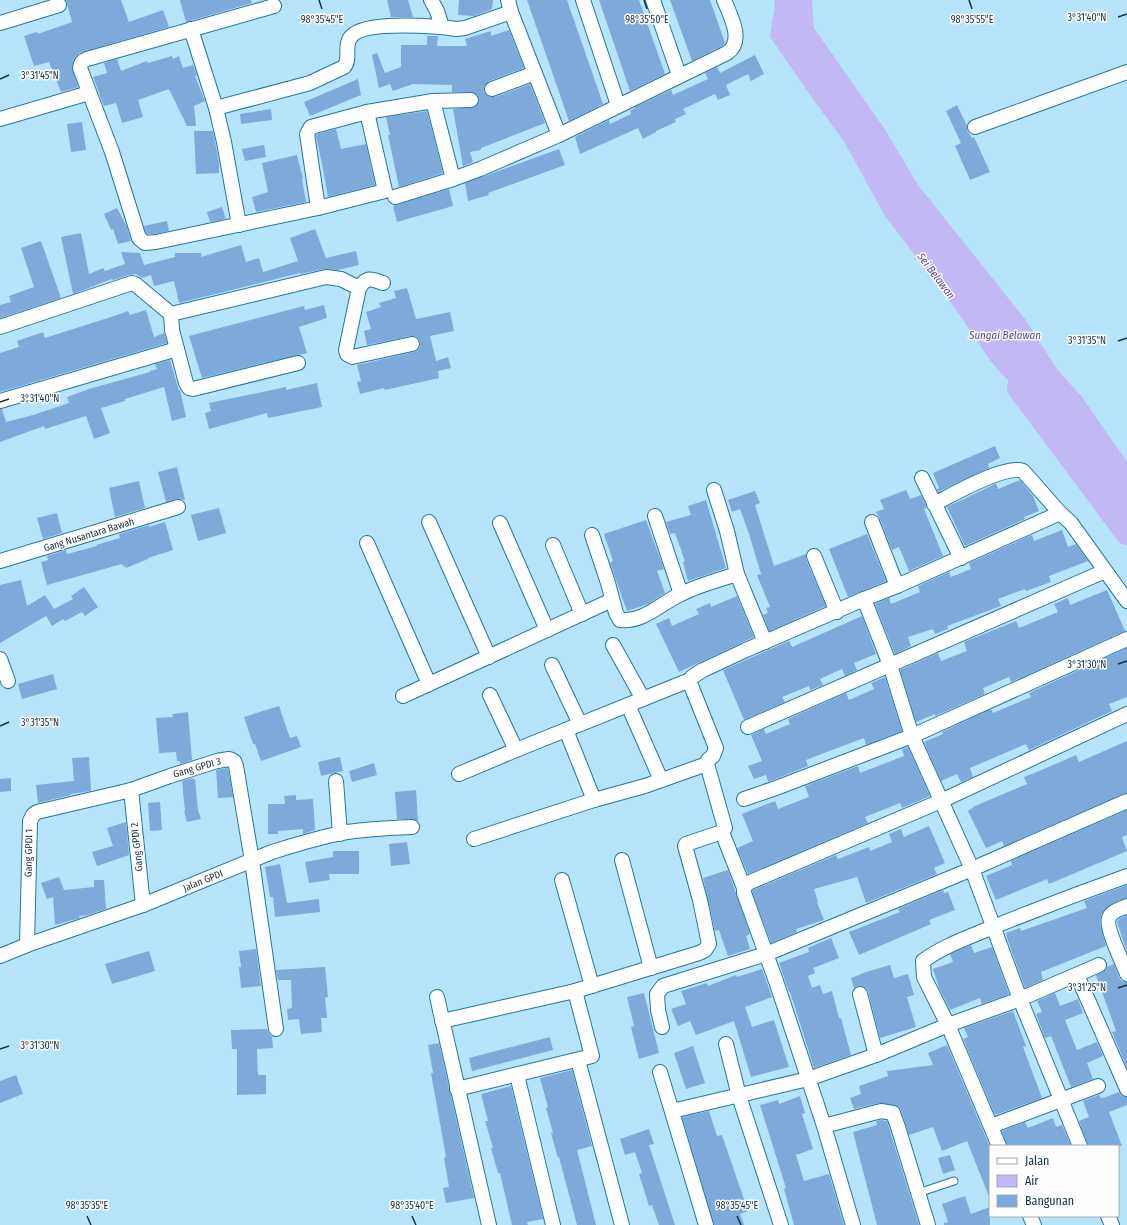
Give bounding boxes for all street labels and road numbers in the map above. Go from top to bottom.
street label: Gang Nusantara Bawah [42,516,136,554]
street label: Gang GPDI 3 [172,755,223,781]
street label: Gang GPDI 2 [128,821,146,872]
street label: Gang GPDI 1 [23,829,35,877]
street label: Jalan GPDI [181,868,225,894]

